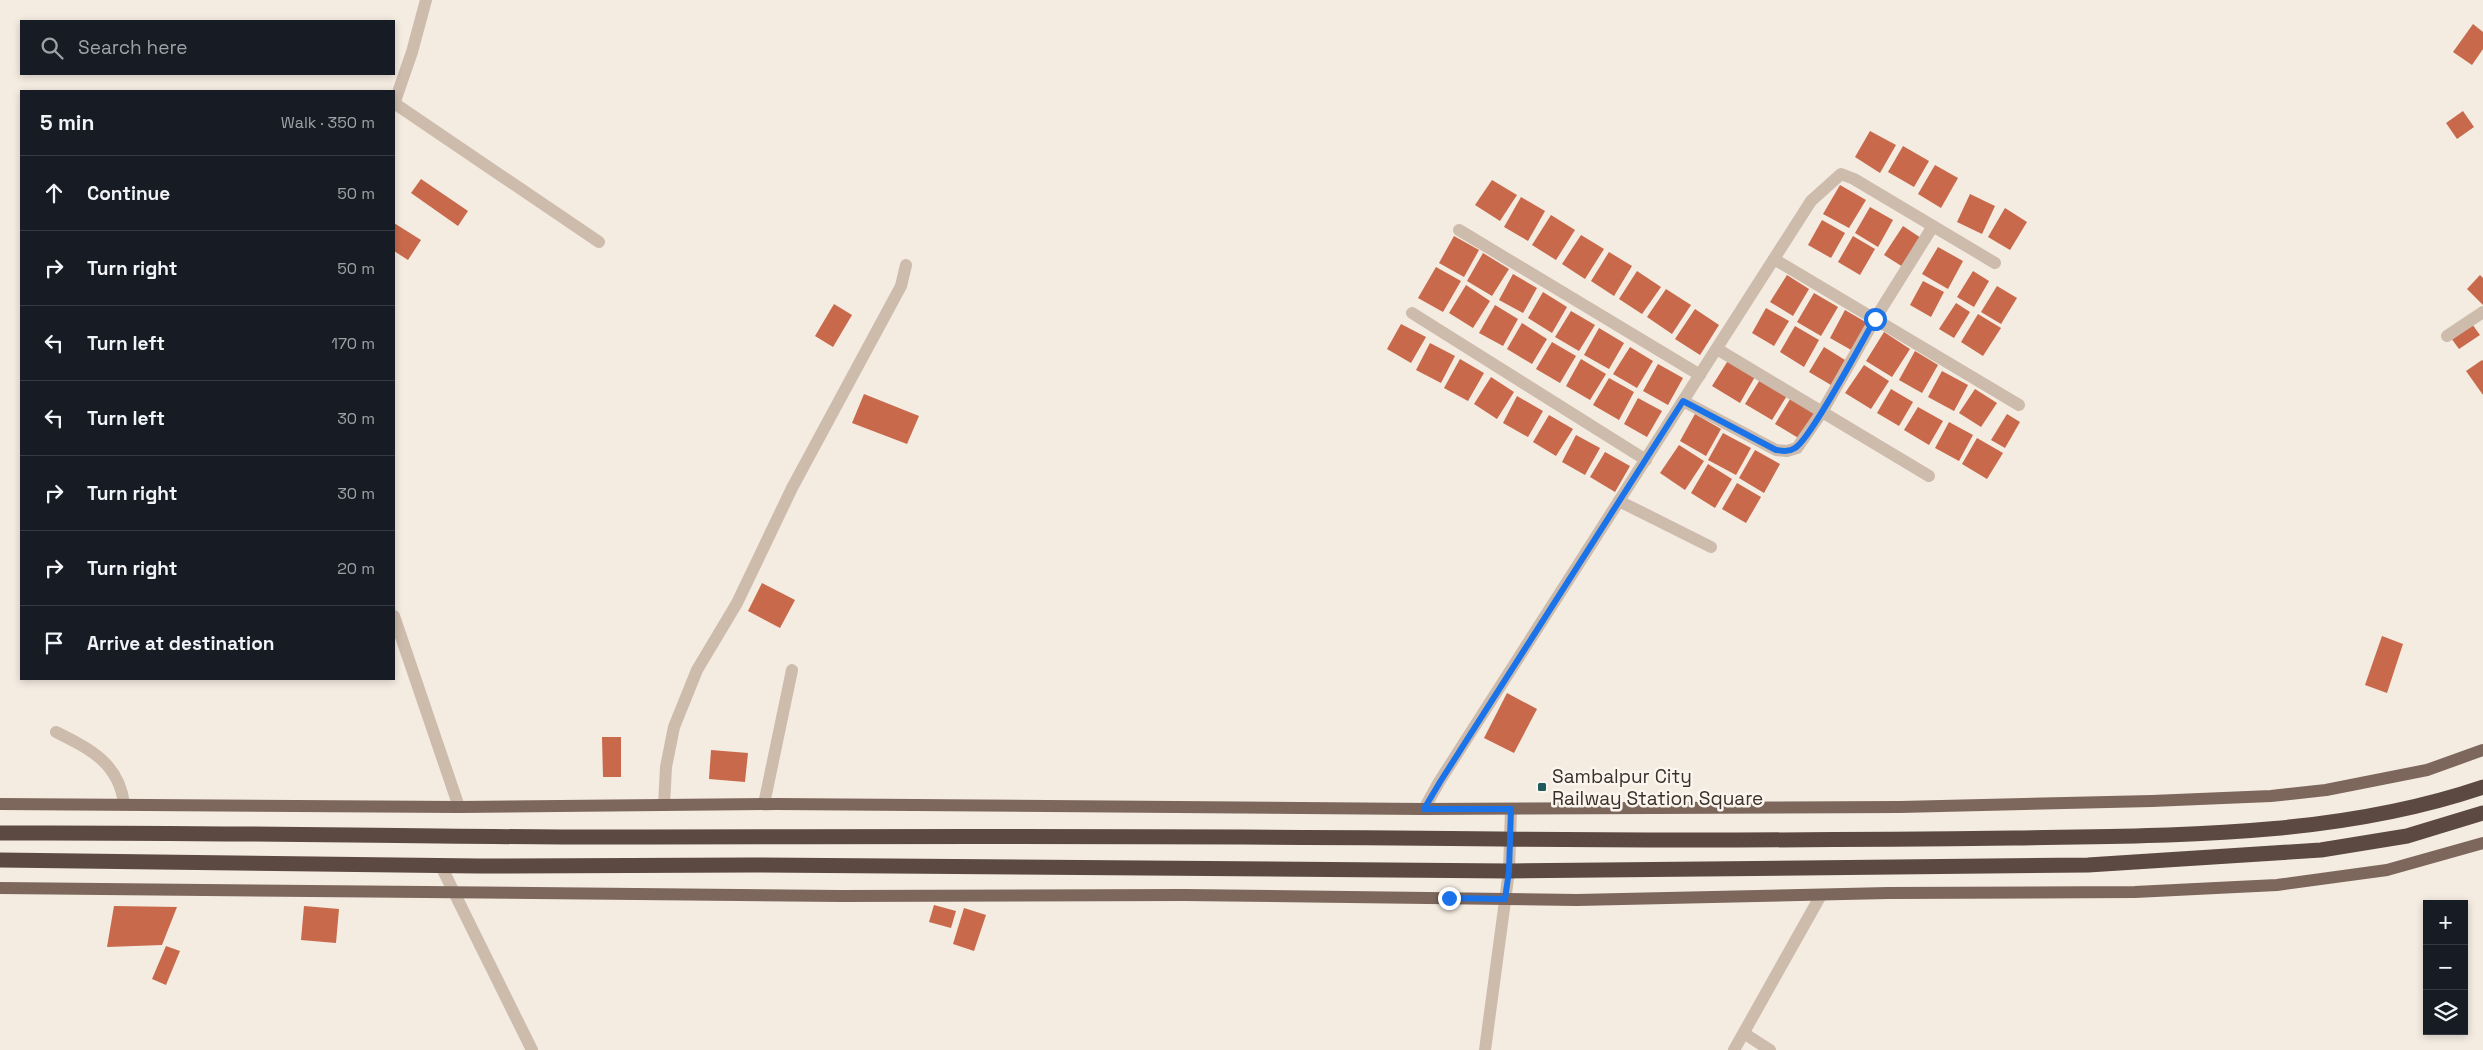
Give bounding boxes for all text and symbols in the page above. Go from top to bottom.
search box [20,20,395,75]
icon: search [38,34,66,62]
text: Search here [78,35,188,60]
text: 5 min [40,109,94,136]
text: Walk · 350 m [281,112,375,133]
icon: ahead [40,179,68,207]
text: Continue [87,181,170,206]
text: 50 m [337,183,375,204]
icon: right [40,254,68,282]
text: Turn right [87,256,177,281]
text: 50 m [337,258,375,279]
route start [1864,308,1887,331]
icon: left [40,329,68,357]
text: Turn left [87,331,165,356]
text: 170 m [331,333,375,354]
icon: left [40,404,68,432]
text: Turn left [87,406,165,431]
text: 30 m [337,408,375,429]
icon: right [40,479,68,507]
text: Turn right [87,481,177,506]
text: 30 m [337,483,375,504]
icon: right [40,554,68,582]
text: Turn right [87,556,177,581]
text: 20 m [337,558,375,579]
icon: arrive [40,629,68,657]
text: Arrive at destination [87,631,275,656]
place label: Sambalpur City Railway Station Square [1552,764,1763,811]
marker: Sambalpur City Railway Station Square [1536,781,1548,793]
route end [1438,887,1461,910]
map controls [2423,900,2468,1035]
button: + [2423,900,2468,945]
button: − [2423,945,2468,990]
button: layers [2423,990,2468,1035]

